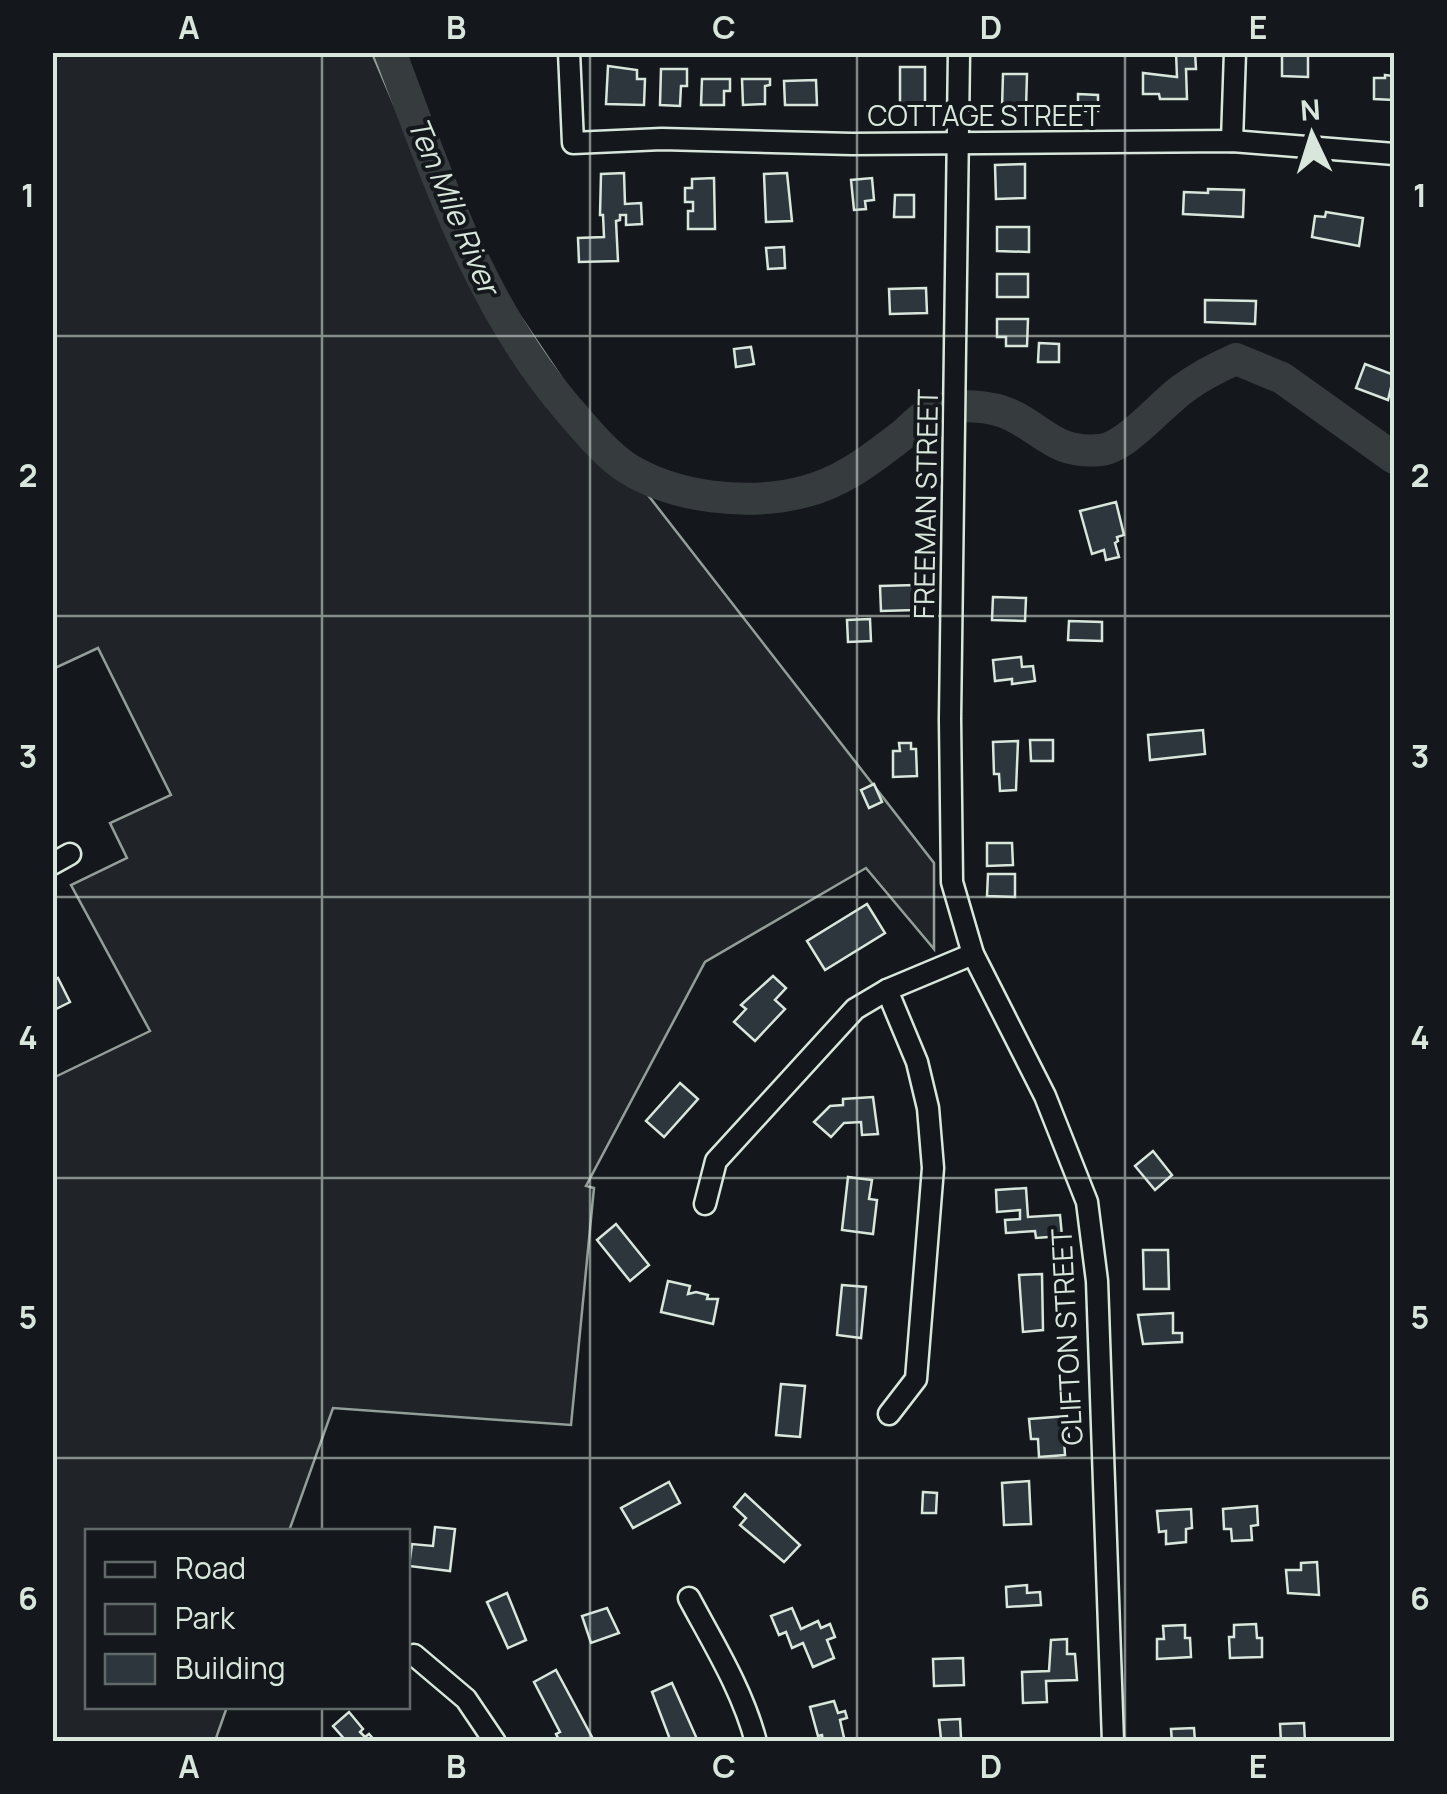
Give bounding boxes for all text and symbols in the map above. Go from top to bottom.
text: A [178,5,200,49]
text: B [446,5,466,49]
text: C [712,5,736,49]
text: D [980,5,1002,49]
text: E [1249,5,1267,49]
north arrow [1262,85,1362,185]
text: N [1299,89,1322,129]
street label: COTTAGE STREET [868,96,1101,134]
water label: Ten Mile River [399,111,512,304]
text: 1 [21,173,35,217]
text: 1 [1413,173,1427,217]
street label: FREEMAN STREET [904,388,946,619]
text: 2 [18,453,38,497]
text: 2 [1410,453,1430,497]
text: 3 [19,734,37,778]
text: 3 [1411,734,1429,778]
text: 4 [18,1015,38,1059]
text: 4 [1410,1015,1430,1059]
street label: CLIFTON STREET [1041,1227,1091,1446]
text: 5 [19,1295,37,1339]
text: 5 [1411,1295,1429,1339]
legend [85,1529,410,1709]
text: Road [175,1547,246,1588]
text: 6 [18,1576,38,1620]
text: 6 [1410,1576,1430,1620]
text: Park [175,1597,236,1638]
text: Building [175,1647,286,1688]
text: A [178,1744,200,1788]
text: B [446,1744,466,1788]
text: C [712,1744,736,1788]
text: D [980,1744,1002,1788]
text: E [1249,1744,1267,1788]

